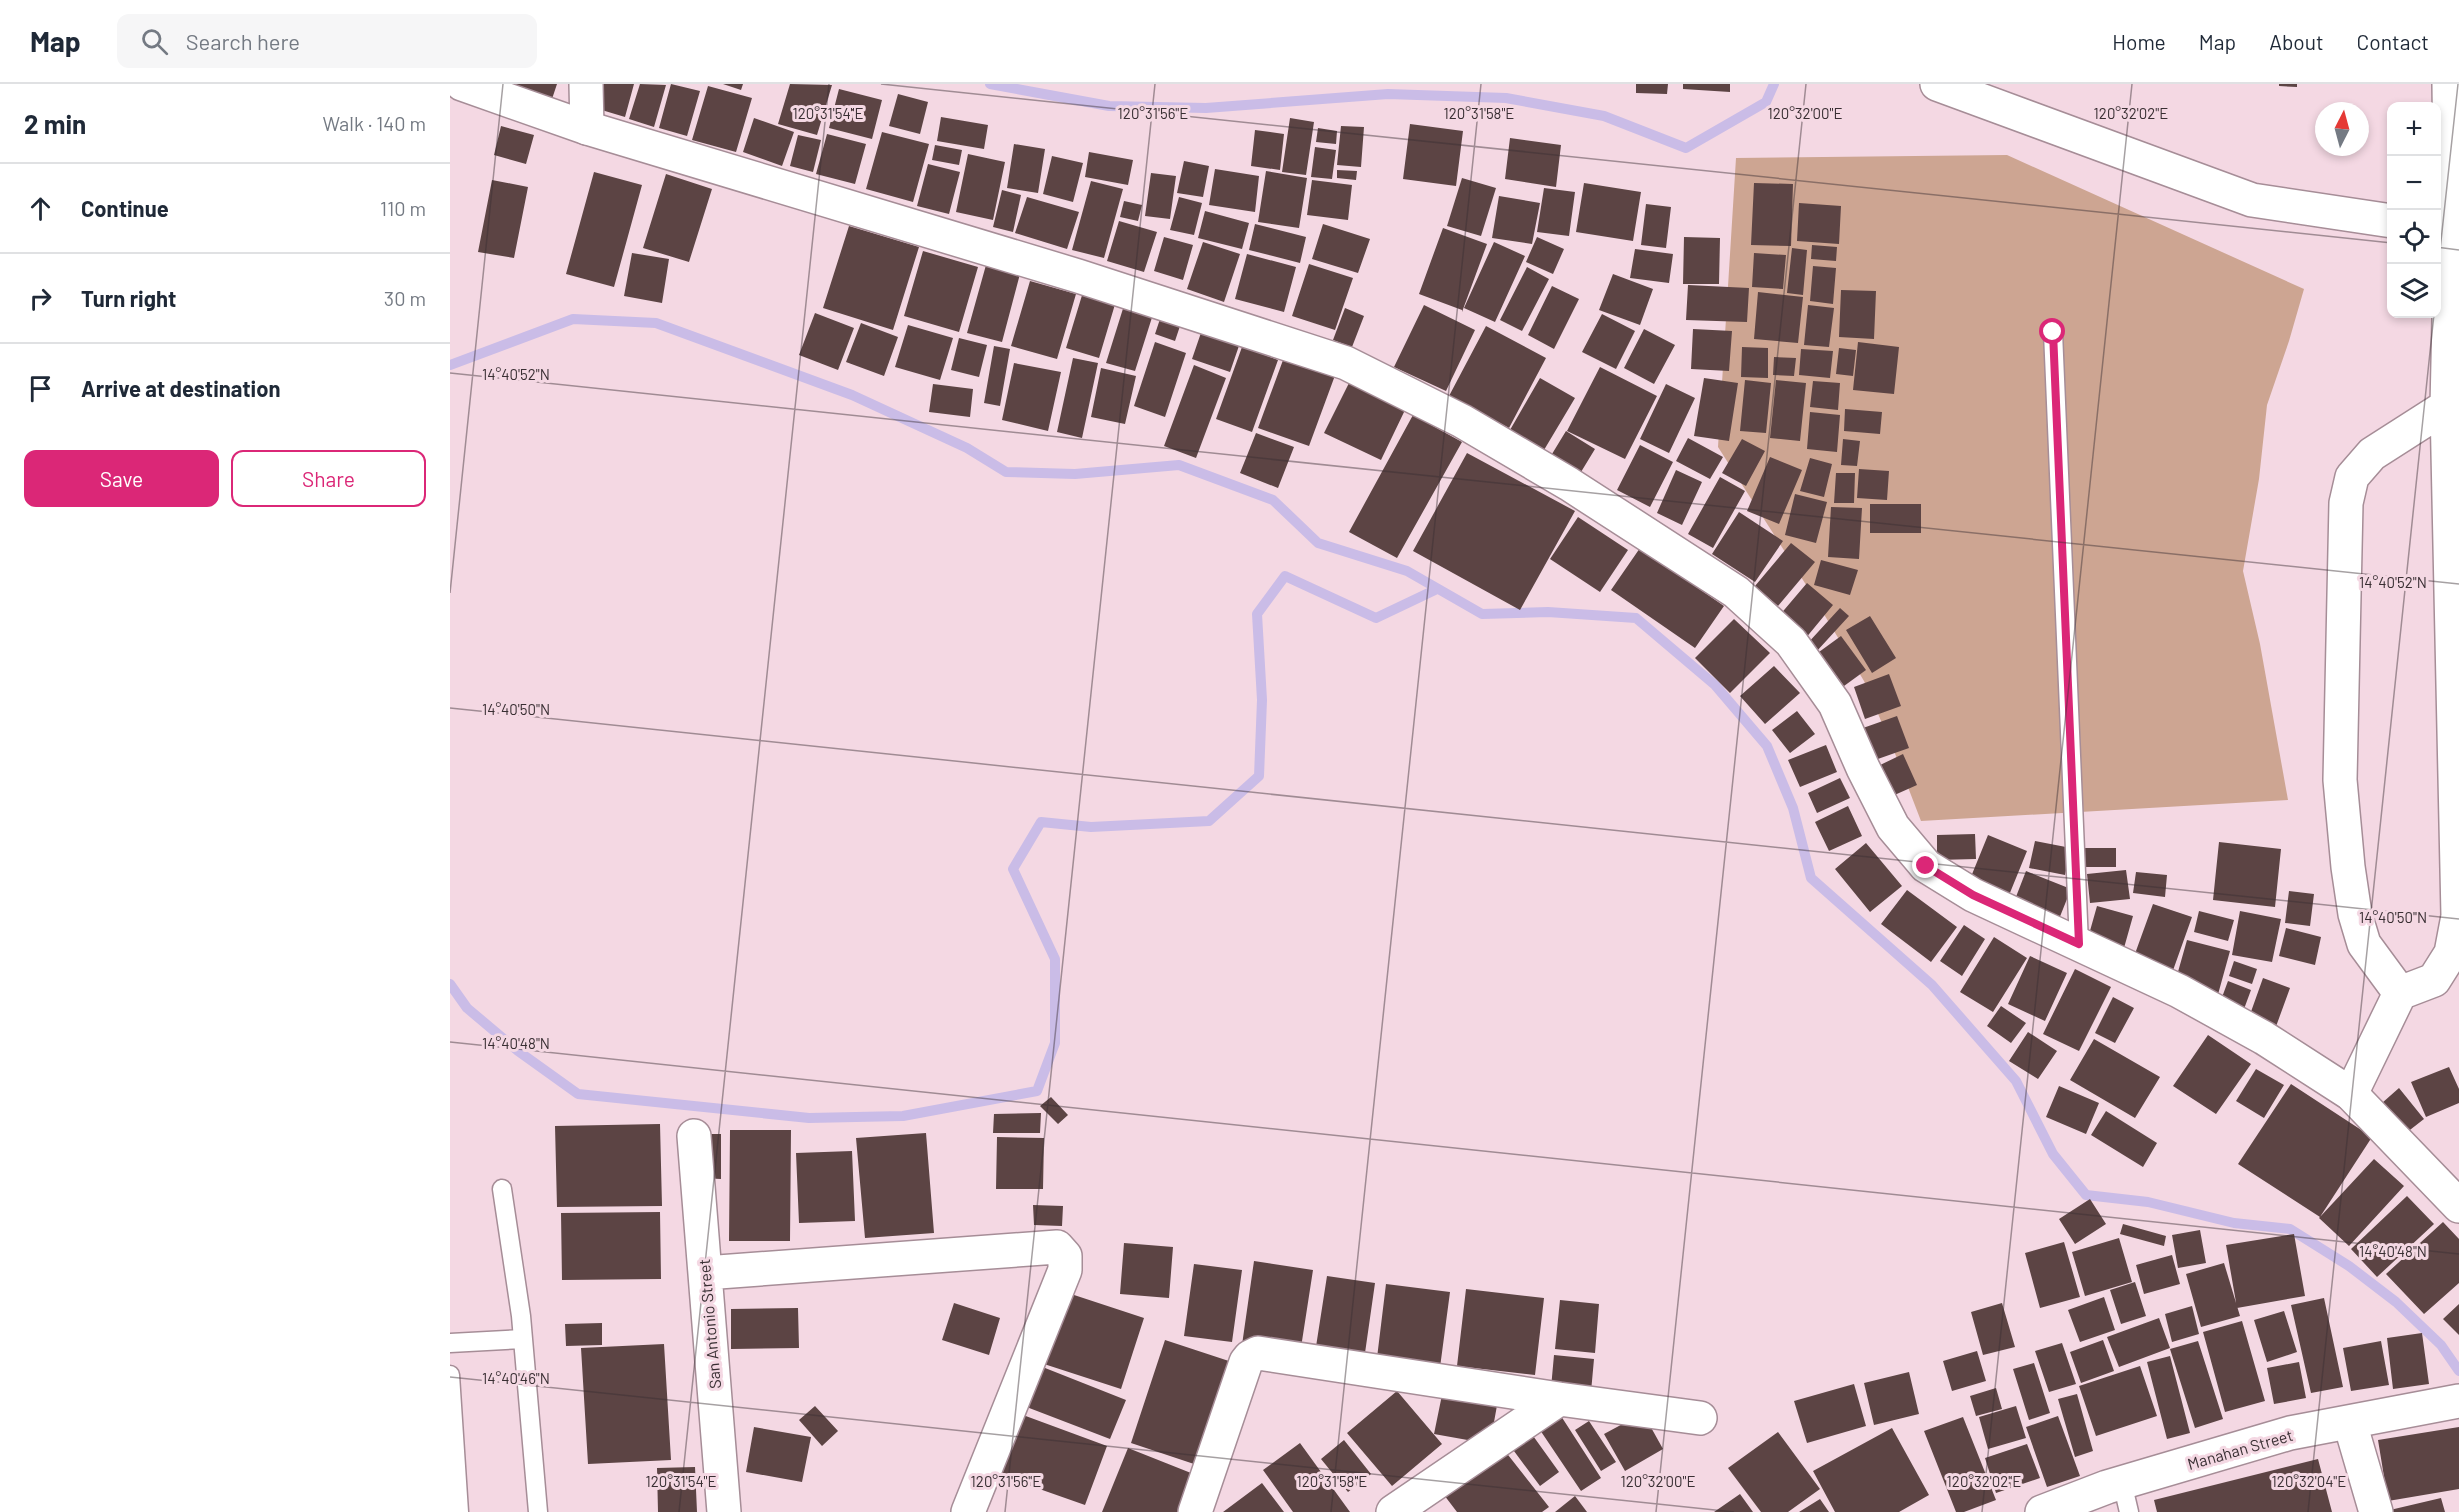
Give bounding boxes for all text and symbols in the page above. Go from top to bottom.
search box [117,14,537,68]
text: Map [30,24,81,58]
icon: search [138,25,171,58]
text: Search here [186,28,300,54]
text: Home [2112,29,2166,54]
text: Map [2199,29,2236,54]
text: About [2269,29,2324,54]
text: Contact [2357,29,2429,54]
north arrow [2315,102,2369,156]
map controls [2387,102,2441,318]
button: + [2387,102,2441,156]
text: 120°31'54"E [792,104,864,122]
text: 120°31'56"E [1118,104,1188,122]
text: 120°31'58"E [1444,104,1514,122]
text: 120°32'00"E [1767,104,1843,122]
text: 120°32'02"E [2094,104,2168,122]
text: 2 min [24,108,86,139]
text: Walk · 140 m [322,111,426,135]
button: − [2387,156,2441,210]
icon: ahead [24,192,57,225]
text: Continue [81,195,169,221]
text: 110 m [380,196,426,220]
button: locate [2387,210,2441,264]
button: layers [2387,264,2441,318]
icon: right [24,282,57,315]
text: Turn right [81,285,176,311]
text: 30 m [384,286,426,310]
route start [2039,318,2065,344]
text: 14°40'52"N [482,365,550,383]
icon: arrive [24,372,57,405]
text: Arrive at destination [81,375,280,401]
button: Save [24,450,219,507]
button: Share [231,450,426,507]
text: 14°40'52"N [2359,573,2427,591]
text: 14°40'50"N [482,700,550,718]
route end [1912,852,1938,878]
text: 14°40'50"N [2359,908,2427,926]
text: 14°40'48"N [482,1034,550,1052]
text: 14°40'48"N [2359,1242,2427,1260]
street label: San Antonio Street [694,1258,724,1390]
text: 14°40'46"N [482,1369,550,1387]
street label: Manahan Street [2185,1425,2295,1473]
text: 120°31'54"E [645,1472,717,1490]
text: 120°31'56"E [971,1472,1041,1490]
text: 120°31'58"E [1297,1472,1367,1490]
text: 120°32'00"E [1620,1472,1696,1490]
text: 120°32'02"E [1947,1472,2021,1490]
text: 120°32'04"E [2272,1472,2346,1490]

